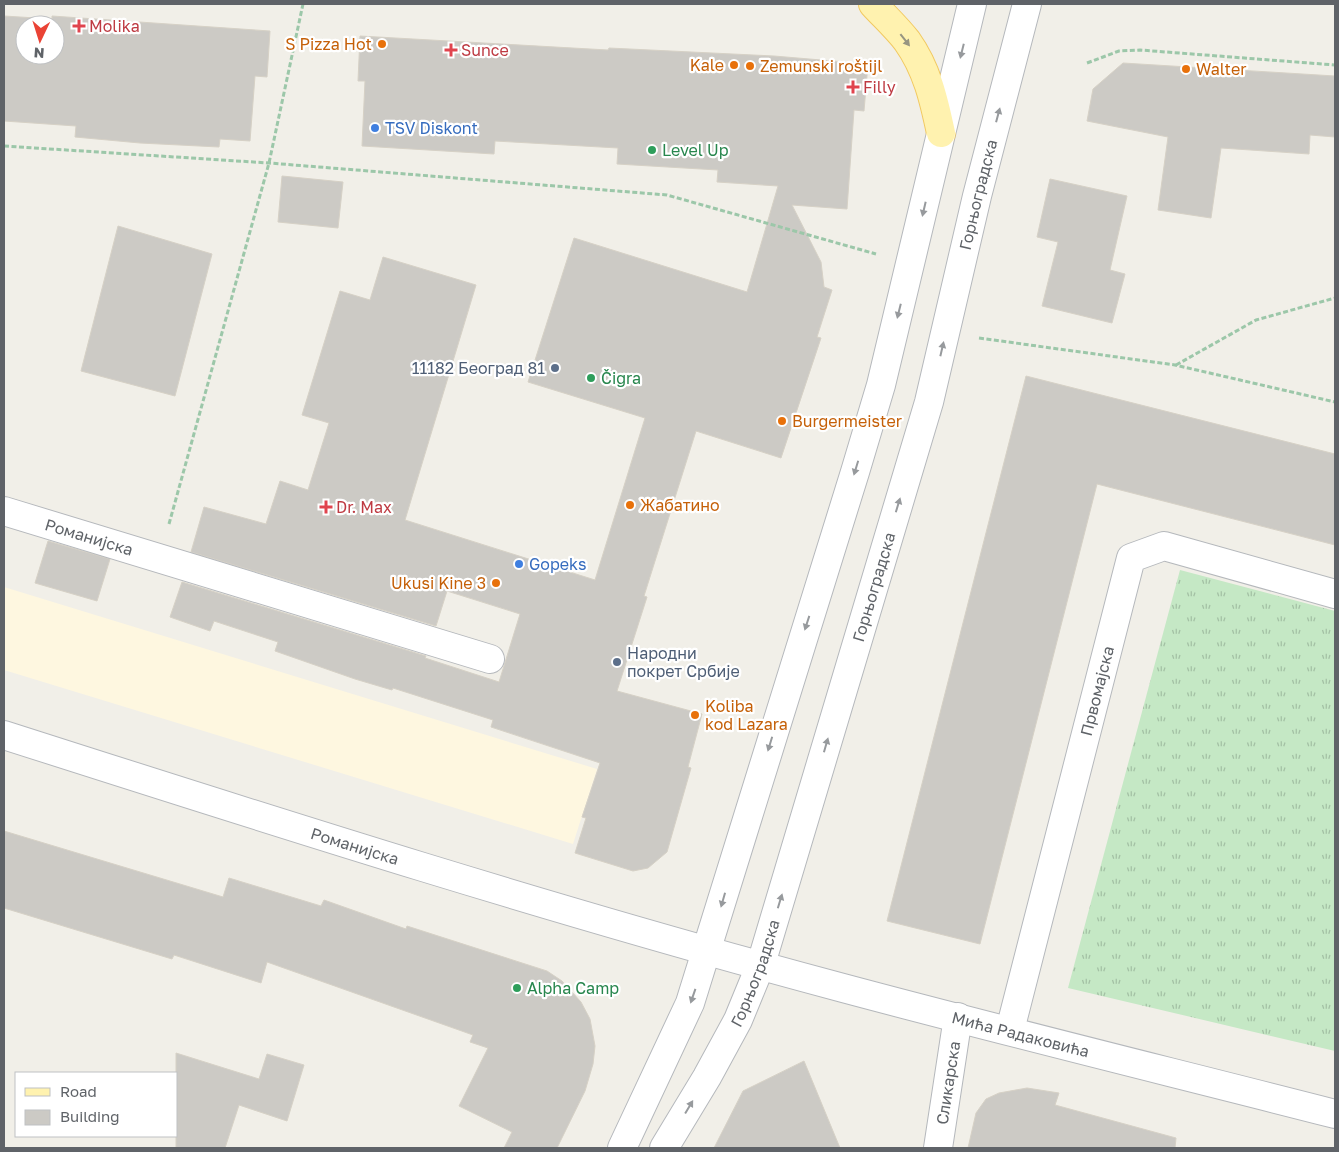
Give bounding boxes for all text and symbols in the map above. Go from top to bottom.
north arrow [15,15,65,65]
place label: Molika [89,16,140,36]
marker: Molika [73,20,85,32]
one-way arrow [900,33,910,47]
place label: S Pizza Hot [285,34,372,54]
marker: S Pizza Hot [376,38,388,50]
place label: Sunce [461,40,509,60]
marker: Sunce [445,44,457,56]
one-way arrow [958,44,966,59]
text: N [33,45,45,62]
place label: Kale [690,55,724,75]
place label: Zemunski roštijl [760,56,882,76]
marker: Kale [728,59,740,71]
place label: Walter [1196,59,1246,79]
marker: Zemunski roštijl [744,60,756,72]
marker: Walter [1180,63,1192,75]
place label: Filly [863,77,896,97]
marker: Filly [847,81,859,93]
one-way arrow [995,108,1003,123]
place label: TSV Diskont [385,118,478,138]
marker: TSV Diskont [369,122,381,134]
street label: Горњоградска [955,137,1001,252]
place label: Level Up [662,140,729,160]
marker: Level Up [646,144,658,156]
one-way arrow [920,202,928,217]
one-way arrow [895,304,903,319]
one-way arrow [938,341,946,356]
place label: 11182 Београд 81 [412,358,545,378]
marker: 11182 Београд 81 [549,362,561,374]
place label: Čigra [601,368,641,388]
marker: Čigra [585,372,597,384]
place label: Burgermeister [792,411,902,431]
marker: Burgermeister [776,415,788,427]
one-way arrow [851,460,859,475]
place label: Жабатино [640,495,720,515]
place label: Dr. Max [336,497,392,517]
one-way arrow [895,498,903,513]
marker: Жабатино [624,499,636,511]
marker: Dr. Max [320,501,332,513]
street label: Романијска [43,514,136,560]
street label: Горњоградска [848,530,900,644]
place label: Gopeks [529,554,587,574]
marker: Gopeks [513,558,525,570]
place label: Ukusi Kine 3 [391,573,486,593]
marker: Ukusi Kine 3 [490,577,502,589]
one-way arrow [803,615,810,630]
place label: Народни покрет Србије [627,643,740,681]
street label: Првомајска [1076,644,1118,738]
marker: Народни покрет Србије [611,656,623,668]
place label: Koliba kod Lazara [705,696,788,734]
marker: Koliba kod Lazara [689,709,701,721]
one-way arrow [765,737,773,752]
one-way arrow [823,737,831,752]
street label: Романијска [308,823,401,869]
one-way arrow [719,892,727,907]
one-way arrow [777,893,785,908]
street label: Горњоградска [726,917,784,1030]
place label: Alpha Camp [527,978,619,998]
marker: Alpha Camp [511,982,523,994]
one-way arrow [689,989,697,1004]
street label: Мића Радаковића [950,1007,1092,1061]
street label: Сликарска [932,1040,964,1126]
legend [15,1072,178,1137]
text: Road [60,1082,97,1100]
one-way arrow [685,1100,694,1113]
text: Building [60,1107,120,1125]

